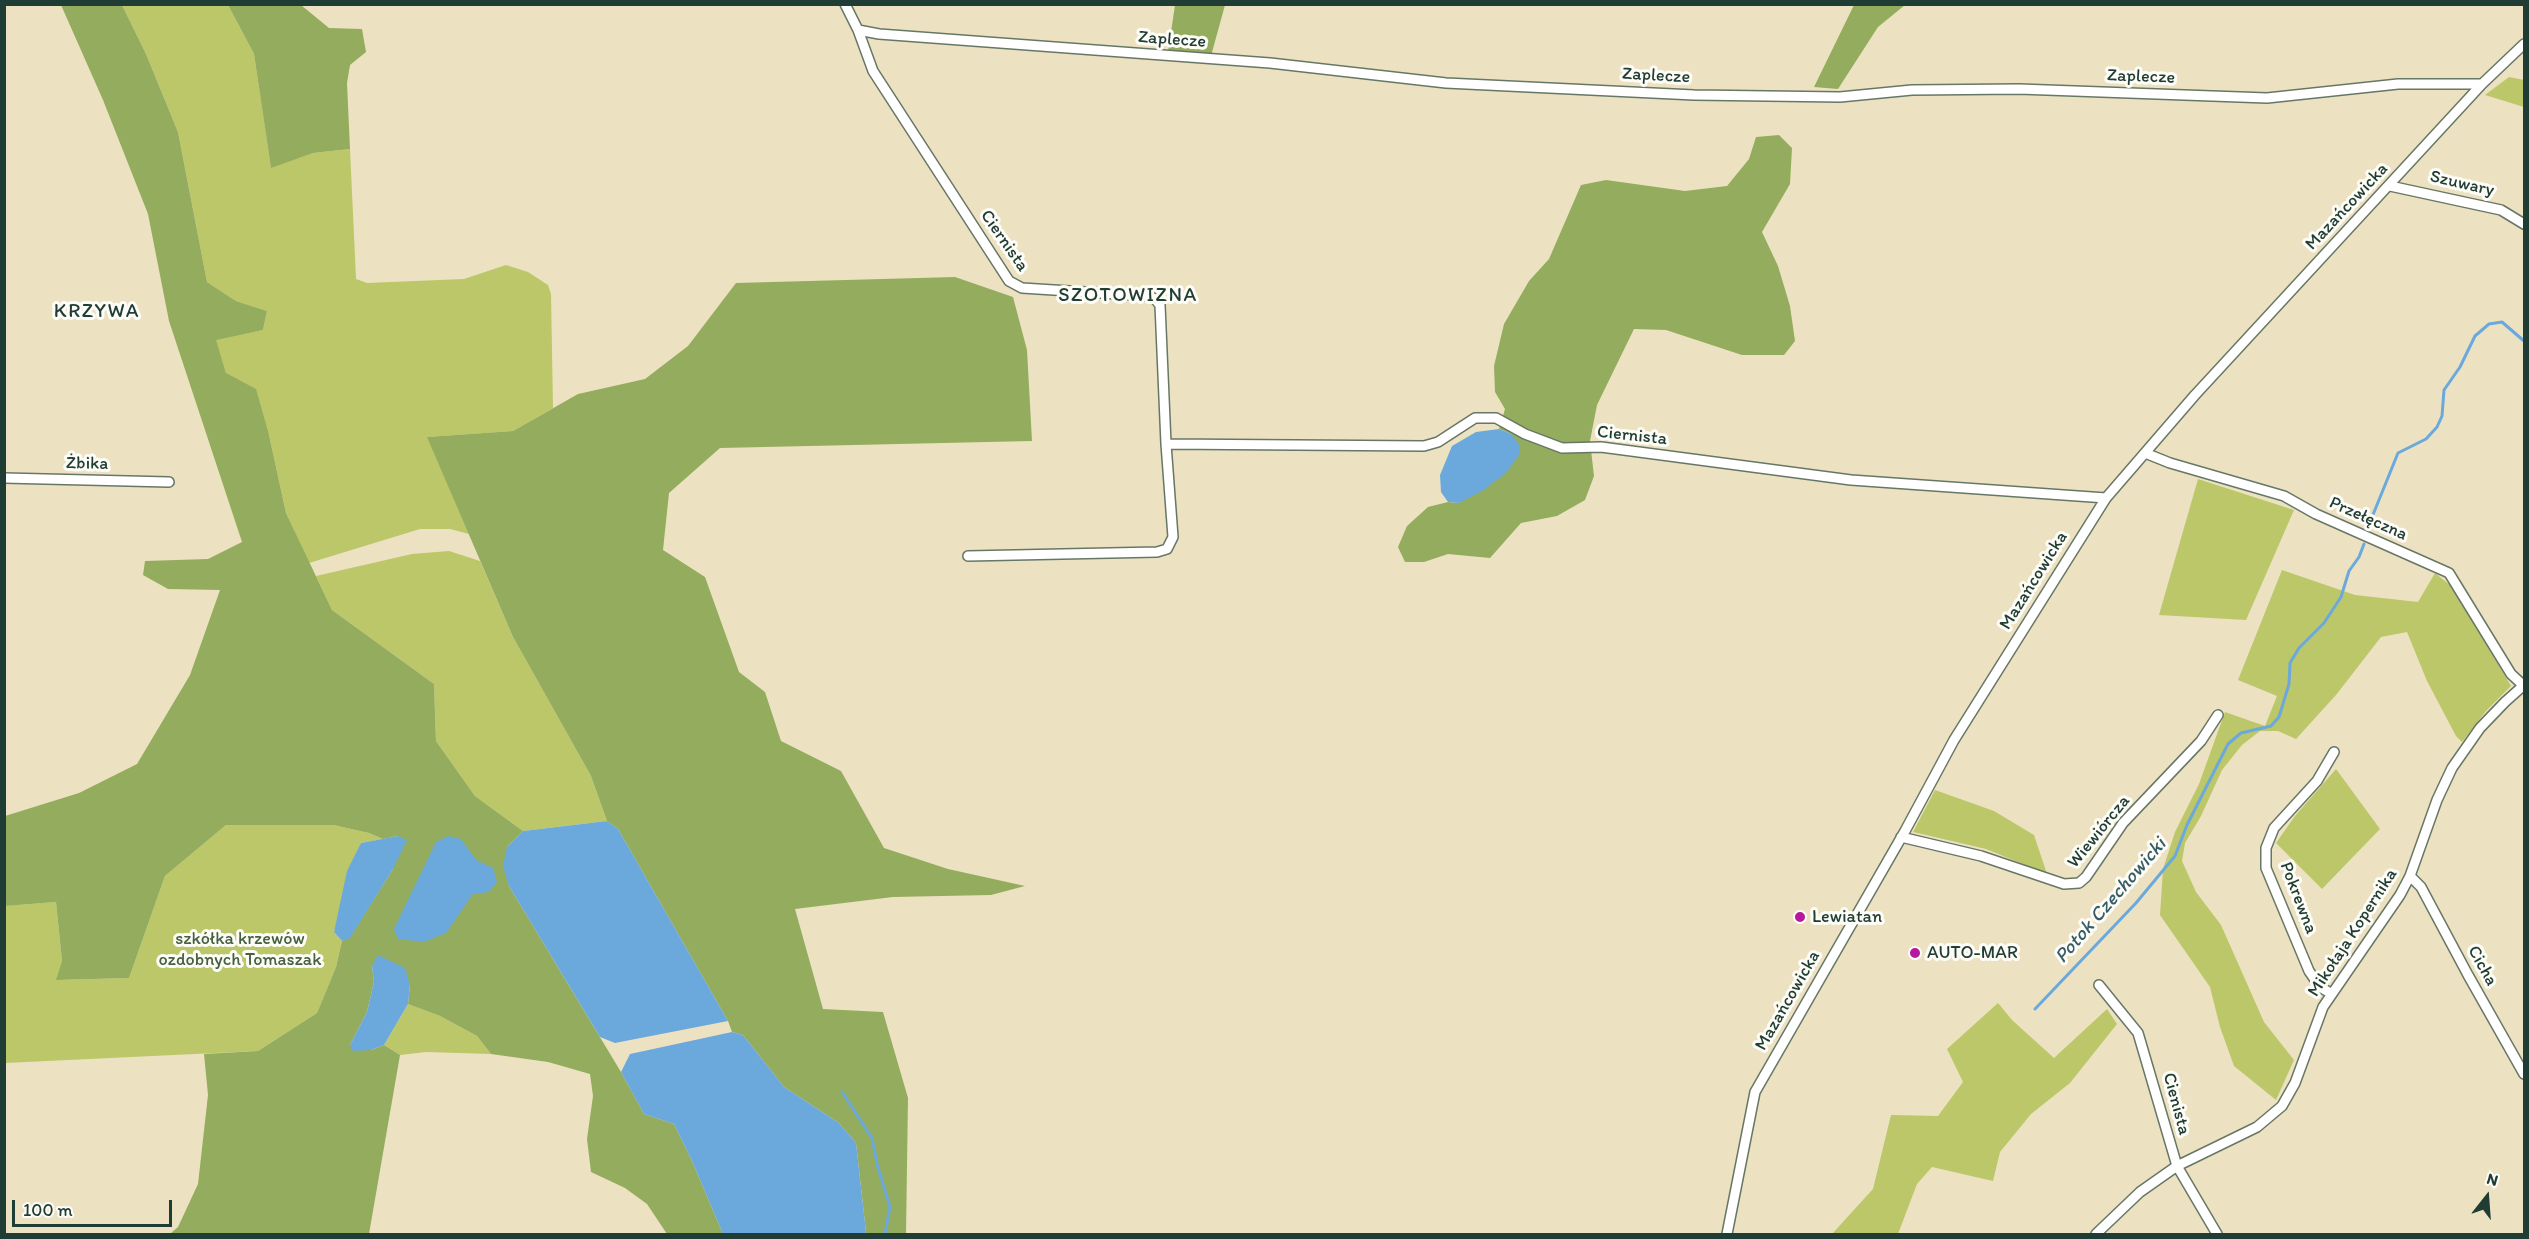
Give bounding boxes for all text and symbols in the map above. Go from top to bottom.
street label: Zaplecze [1137,27,1207,53]
street label: Zaplecze [1621,63,1691,89]
street label: Zaplecze [2107,65,2175,89]
street label: Mazańcowicka [2301,159,2393,255]
street label: Szuwary [2428,166,2496,202]
street label: Ciernista [975,206,1033,276]
district label: SZOTOWIZNA [1058,284,1198,308]
district label: KRZYWA [54,300,140,324]
street label: Ciernista [1596,422,1668,450]
street label: Żbika [66,453,108,475]
street label: Przełęczna [2326,492,2410,546]
street label: Mazańcowicka [1995,528,2073,634]
street label: Wiewiórcza [2063,791,2135,873]
water label: Potok Czechowicki [2050,833,2172,969]
street label: Pokrewna [2274,859,2322,937]
street label: Mikołaja Kopernika [2304,865,2402,1001]
place label: Lewiatan [1812,906,1882,928]
marker: Lewiatan [1793,910,1807,924]
park label: szkółka krzewów ozdobnych Tomaszak [159,928,321,970]
place label: AUTO-MAR [1927,942,2018,964]
street label: Cicha [2462,942,2502,990]
marker: AUTO-MAR [1908,946,1922,960]
street label: Mazańcowicka [1751,947,1825,1055]
street label: Cienista [2157,1070,2195,1138]
north arrow [2457,1167,2517,1227]
text: N [2484,1169,2500,1190]
scale bar [15,1188,176,1226]
text: 100 m [23,1199,73,1221]

